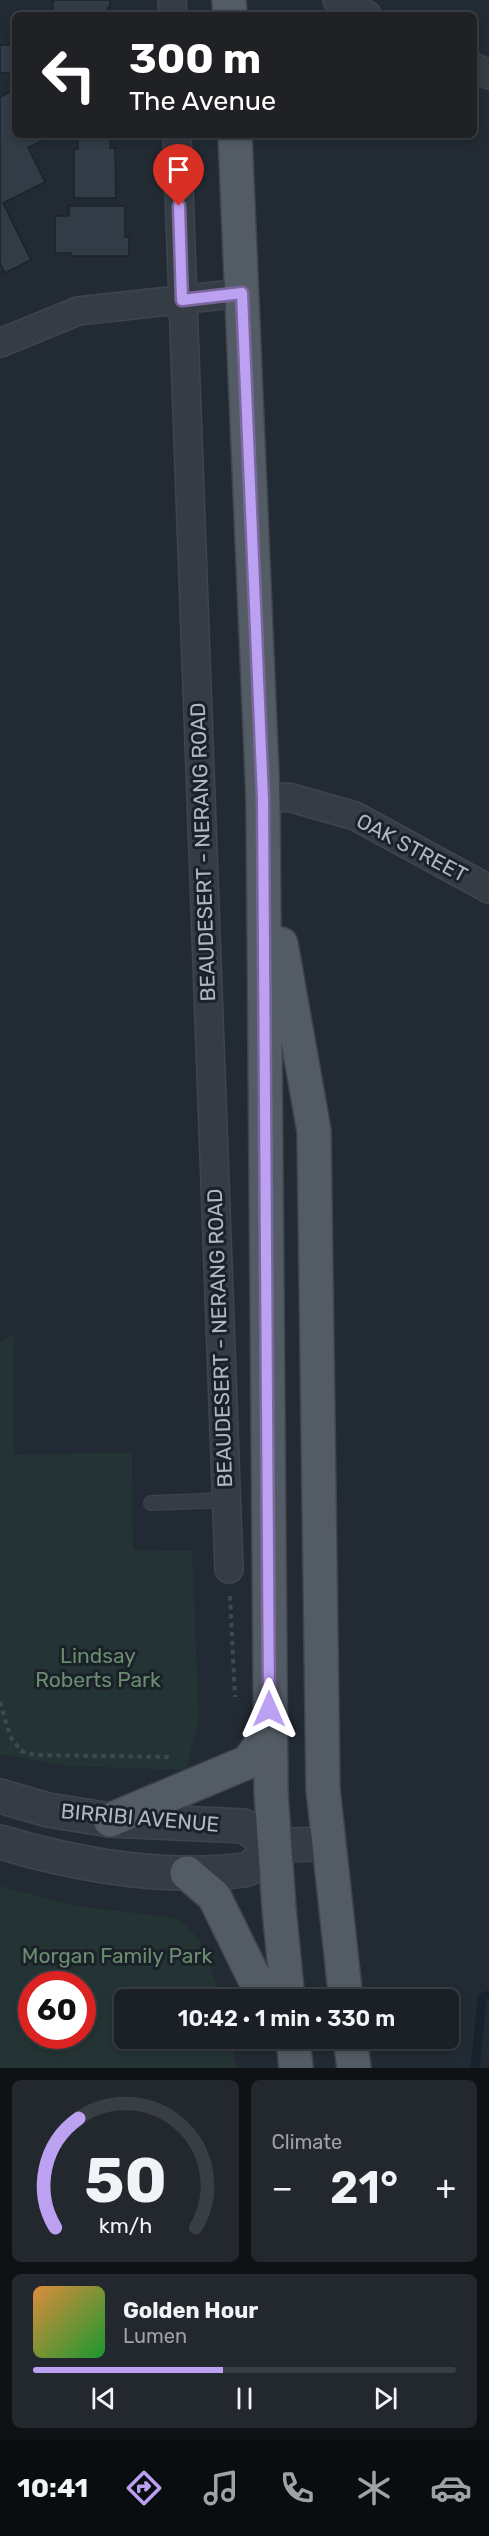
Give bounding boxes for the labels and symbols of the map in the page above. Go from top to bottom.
pin [153,144,204,206]
street label: BEAUDESERT - NERANG ROAD [185,702,220,1002]
street label: OAK STREET [353,808,472,887]
street label: BEAUDESERT - NERANG ROAD [202,1188,237,1488]
park label: Lindsay Roberts Park [35,1643,161,1692]
position arrow [237,1677,301,1741]
street label: BIRRIBI AVENUE [60,1798,220,1837]
park label: Morgan Family Park [22,1943,212,1968]
speed limit sign: 60 [18,1971,96,2049]

